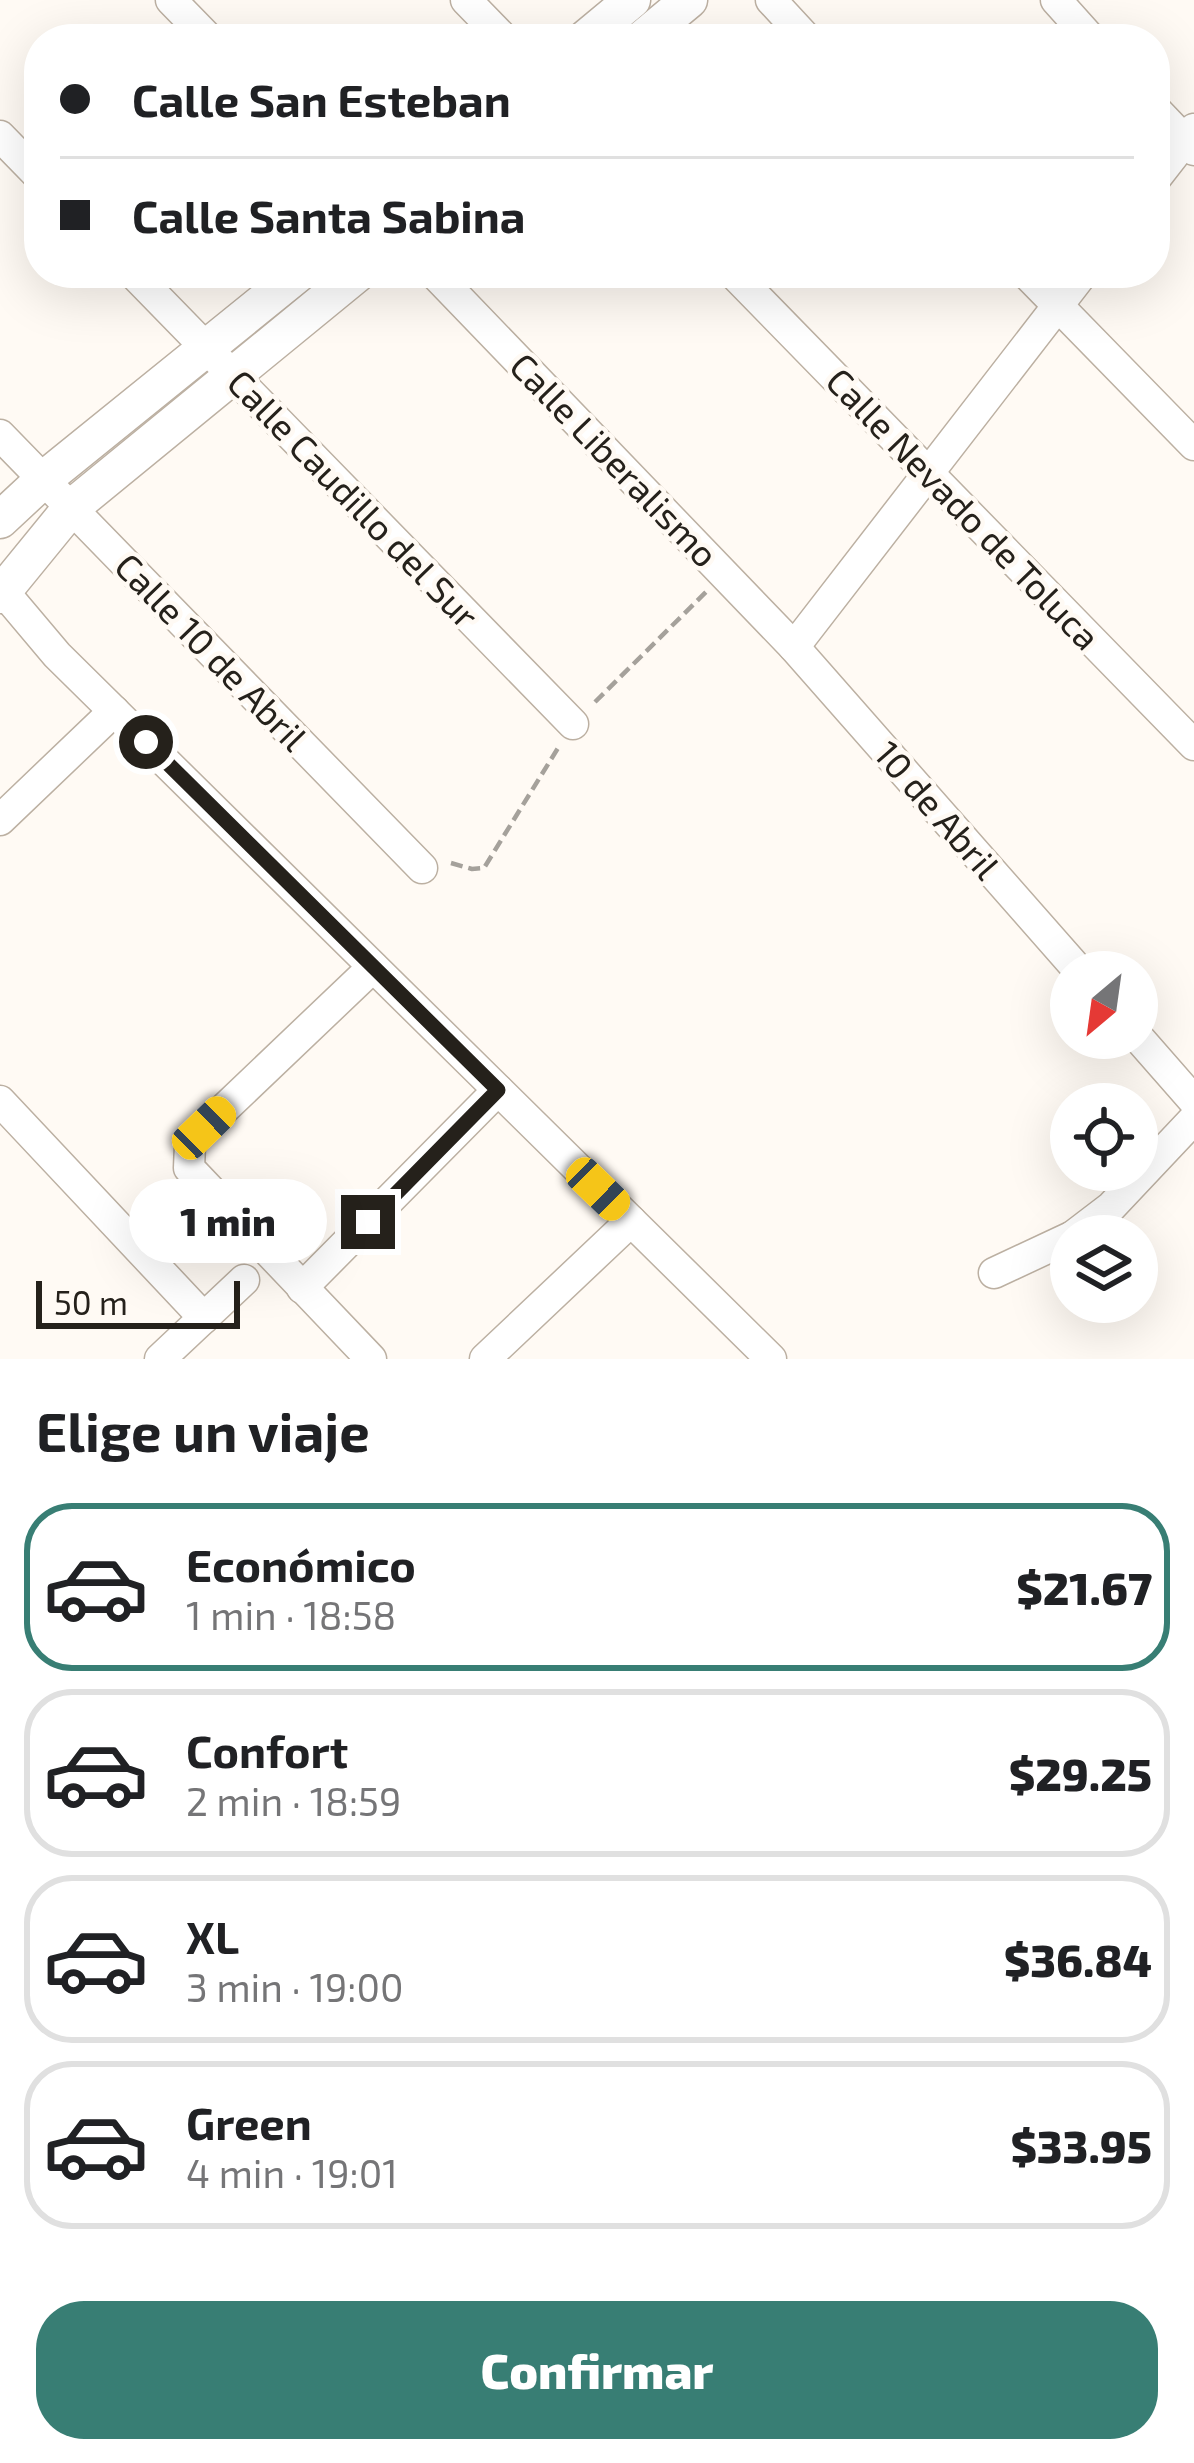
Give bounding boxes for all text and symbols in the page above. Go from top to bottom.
text: Calle San Esteban [132,72,511,126]
text: Calle Santa Sabina [132,188,525,242]
street label: Calle Liberalismo [502,343,728,575]
street label: Calle Nevado de Toluca [819,358,1110,658]
street label: Calle Caudillo del Sur [220,360,488,636]
street label: Calle 10 de Abril [107,544,317,759]
route start [119,715,173,769]
street label: 10 de Abril [867,731,1010,887]
north arrow [1050,951,1158,1059]
map controls [1050,951,1158,1323]
button: locate [1050,1083,1158,1191]
car [166,1090,242,1166]
car [560,1151,636,1227]
callout: 1 min [128,1180,326,1264]
route end [341,1195,395,1249]
text: 1 min [180,1197,276,1244]
button: layers [1050,1215,1158,1323]
scale bar [36,1275,240,1328]
text: 50 m [54,1282,128,1322]
text: Elige un viaje [36,1398,370,1463]
icon: car [42,1533,150,1641]
text: Económico [186,1537,416,1591]
text: $21.67 [1016,1560,1152,1614]
text: 1 min · 18:58 [186,1591,396,1638]
icon: car [42,1719,150,1827]
text: Confort [186,1723,348,1777]
text: $29.25 [1009,1746,1152,1800]
text: 2 min · 18:59 [186,1777,401,1824]
icon: car [42,1905,150,2013]
text: XL [186,1909,239,1963]
text: $36.84 [1004,1932,1152,1986]
text: 3 min · 19:00 [186,1963,404,2010]
icon: car [42,2091,150,2199]
text: Green [186,2095,312,2149]
text: $33.95 [1010,2118,1152,2172]
text: 4 min · 19:01 [186,2149,398,2196]
button: Confirmar [36,2301,1158,2439]

